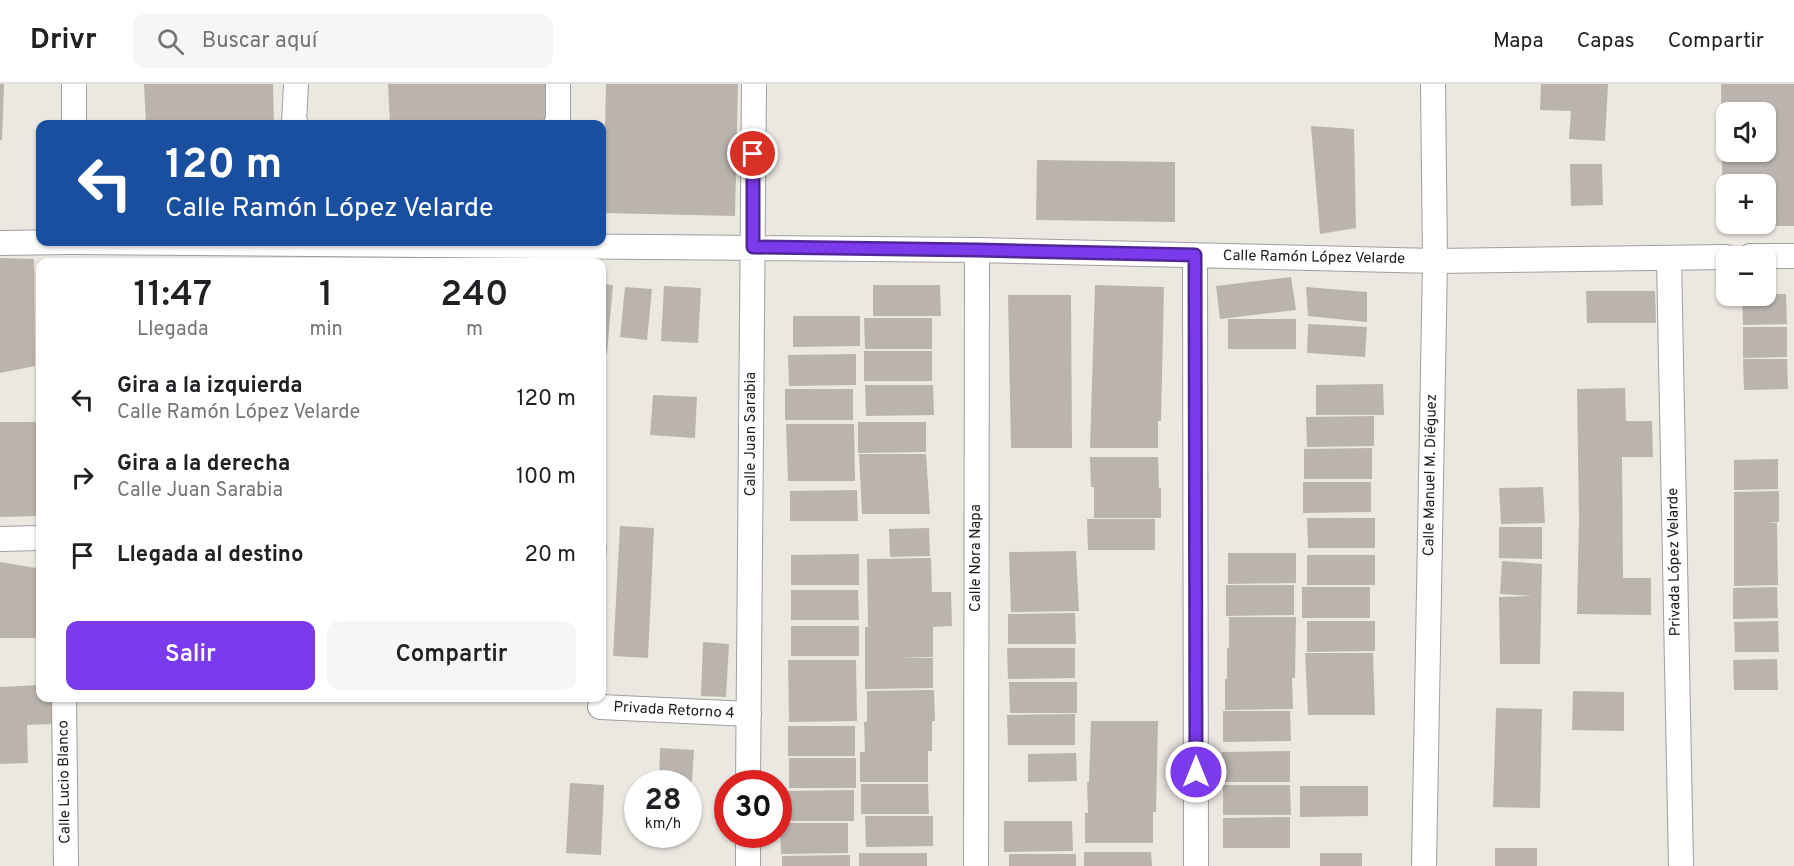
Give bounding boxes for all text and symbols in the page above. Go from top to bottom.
search box [133,14,553,68]
text: Drivr [30,23,97,59]
icon: search [154,25,187,58]
text: Buscar aquí [202,28,317,55]
text: Mapa [1493,28,1544,55]
text: Capas [1577,28,1635,55]
text: Compartir [1668,28,1764,55]
map controls [1716,102,1776,306]
button: sound [1716,102,1776,162]
pin [727,128,778,179]
icon: arrive [736,137,769,170]
text: 120 m [165,140,282,193]
icon: left [66,144,144,222]
button: + [1716,174,1776,234]
text: Calle Ramón López Velarde [165,192,494,226]
button: − [1716,246,1776,306]
street label: Calle Ramón López Velarde [1223,247,1405,269]
text: 11:47 [133,273,212,319]
text: 1 [319,273,333,319]
text: 240 [440,273,509,319]
text: Llegada [137,317,209,343]
text: min [310,317,343,343]
text: m [466,317,483,343]
street label: Calle Juan Sarabia [742,372,761,496]
text: Gira a la izquierda [117,373,303,400]
icon: left [66,383,99,416]
text: 120 m [516,386,576,413]
street label: Calle Manuel M. Diéguez [1420,394,1442,556]
text: Calle Ramón López Velarde [117,400,360,426]
text: Gira a la derecha [117,451,290,478]
icon: right [66,461,99,494]
text: 100 m [516,464,576,491]
text: Calle Juan Sarabia [117,478,283,504]
street label: Privada López Velarde [1664,488,1686,636]
street label: Calle Nora Napa [967,504,986,612]
icon: arrive [66,539,99,572]
text: Llegada al destino [117,542,303,569]
text: 20 m [525,542,576,569]
button: Salir [66,621,315,690]
button: Compartir [327,621,576,690]
street label: Privada Retorno 4 [613,698,735,724]
street label: Calle Lucio Blanco [54,720,76,844]
position arrow [1164,740,1228,804]
speed limit sign: 30 [714,770,792,848]
text: 28 [644,783,682,820]
text: km/h [645,815,681,834]

